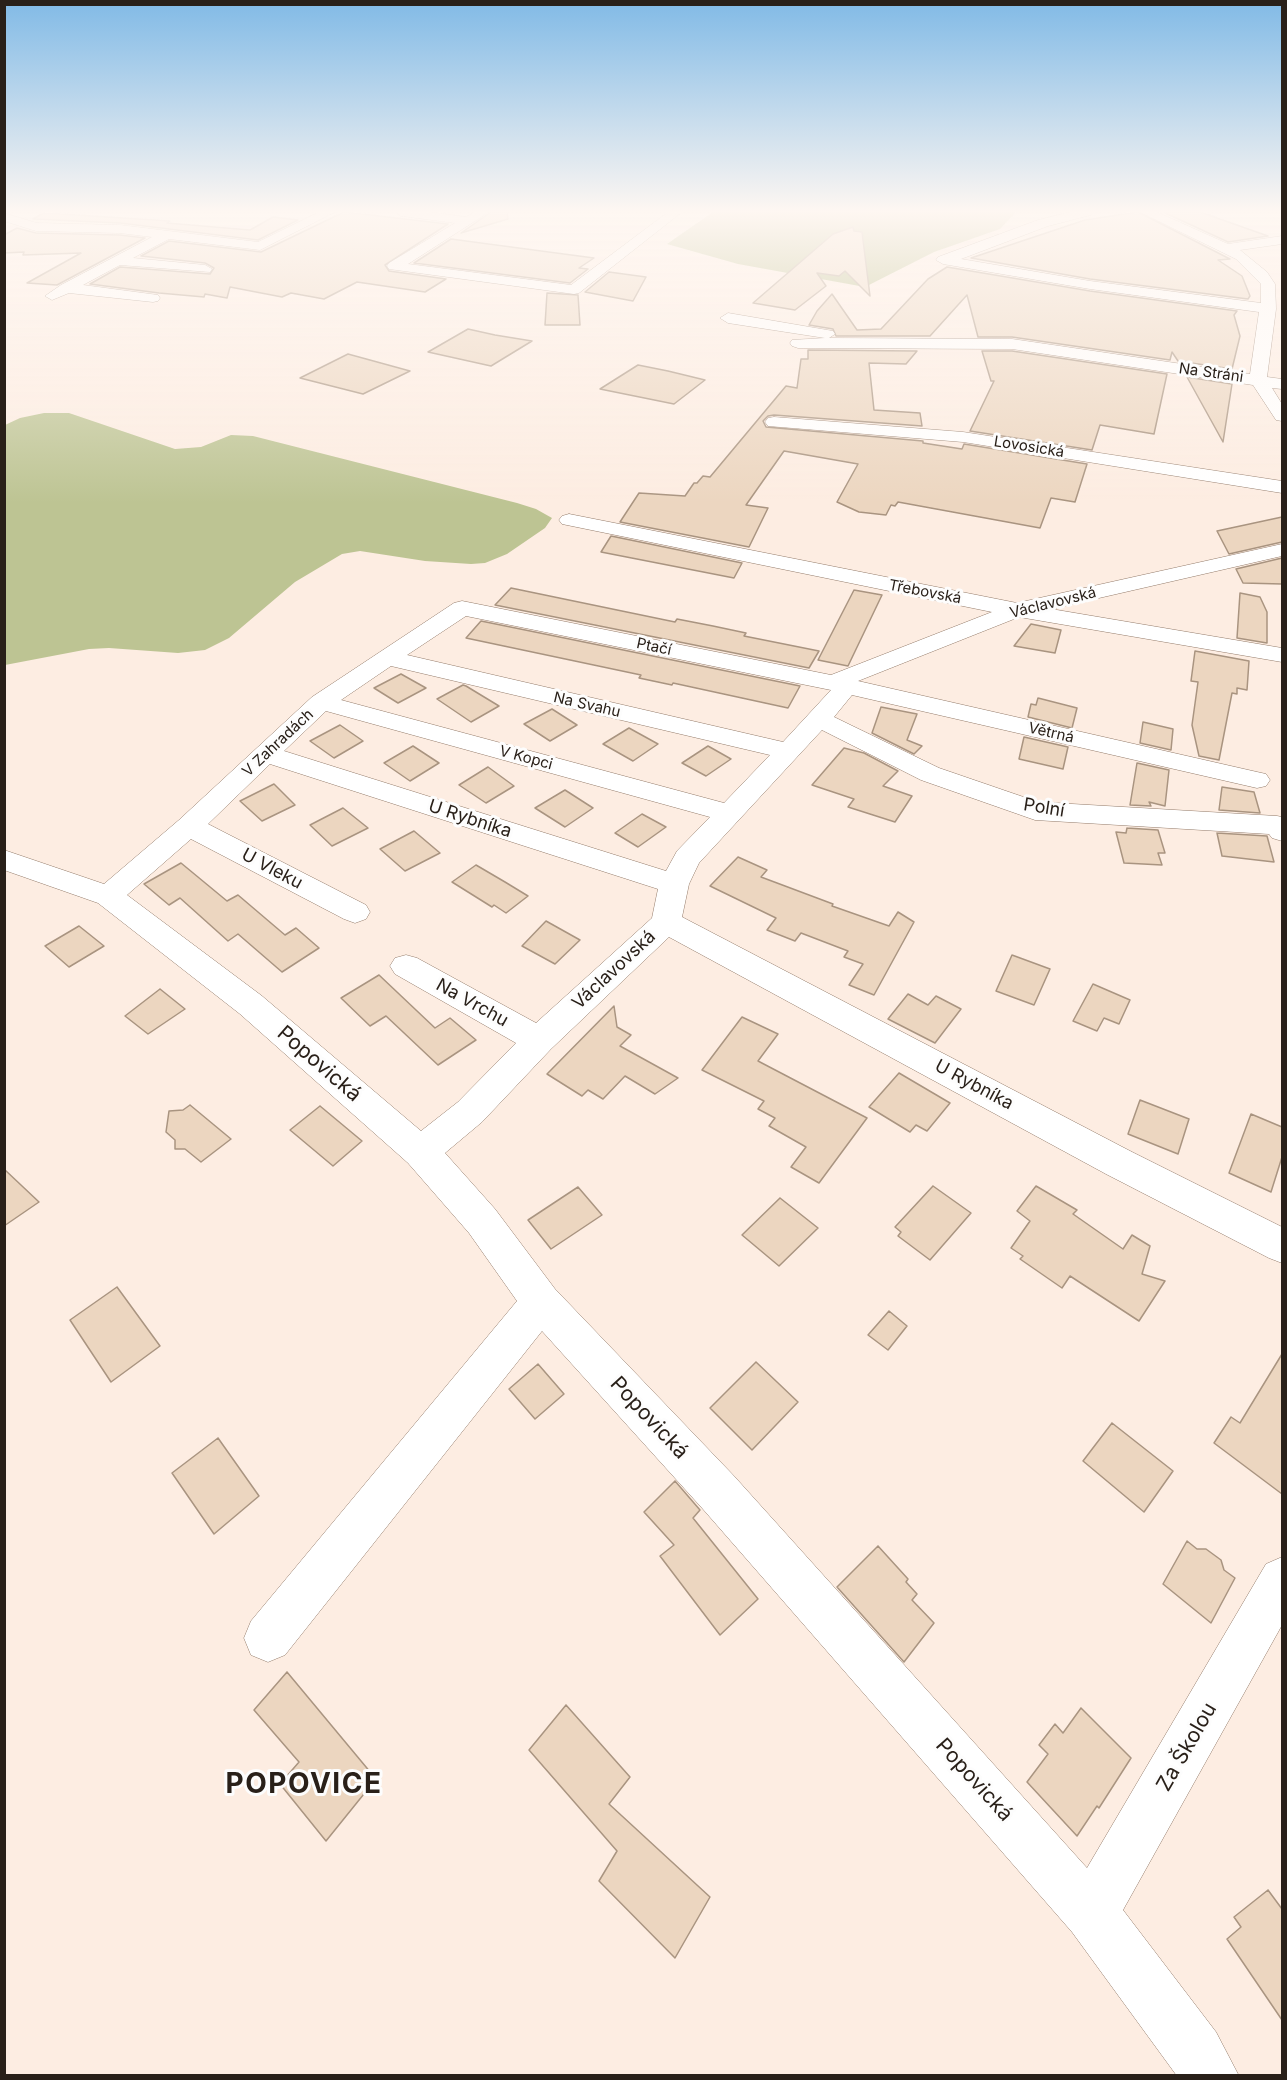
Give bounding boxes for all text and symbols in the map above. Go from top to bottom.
street label: Na Stráni [1178,360,1244,386]
street label: Lovosická [992,433,1066,461]
street label: Třebovská [887,576,963,608]
street label: Václavovská [1008,584,1098,622]
street label: Ptačí [635,635,673,659]
street label: Na Svahu [552,689,622,721]
street label: V Zahradách [239,706,317,780]
street label: Větrná [1026,719,1076,747]
street label: V Kopci [497,742,555,774]
street label: Polní [1022,794,1066,822]
street label: U Rybníka [426,795,514,843]
street label: U Vleku [238,844,306,894]
street label: Václavovská [568,926,660,1014]
street label: Na Vrchu [432,974,512,1032]
street label: Popovická [272,1021,366,1107]
street label: U Rybníka [931,1055,1017,1115]
street label: Popovická [605,1372,693,1464]
street label: Za Školou [1152,1698,1222,1796]
street label: Popovická [930,1733,1018,1827]
district label: POPOVICE [226,1768,382,1802]

